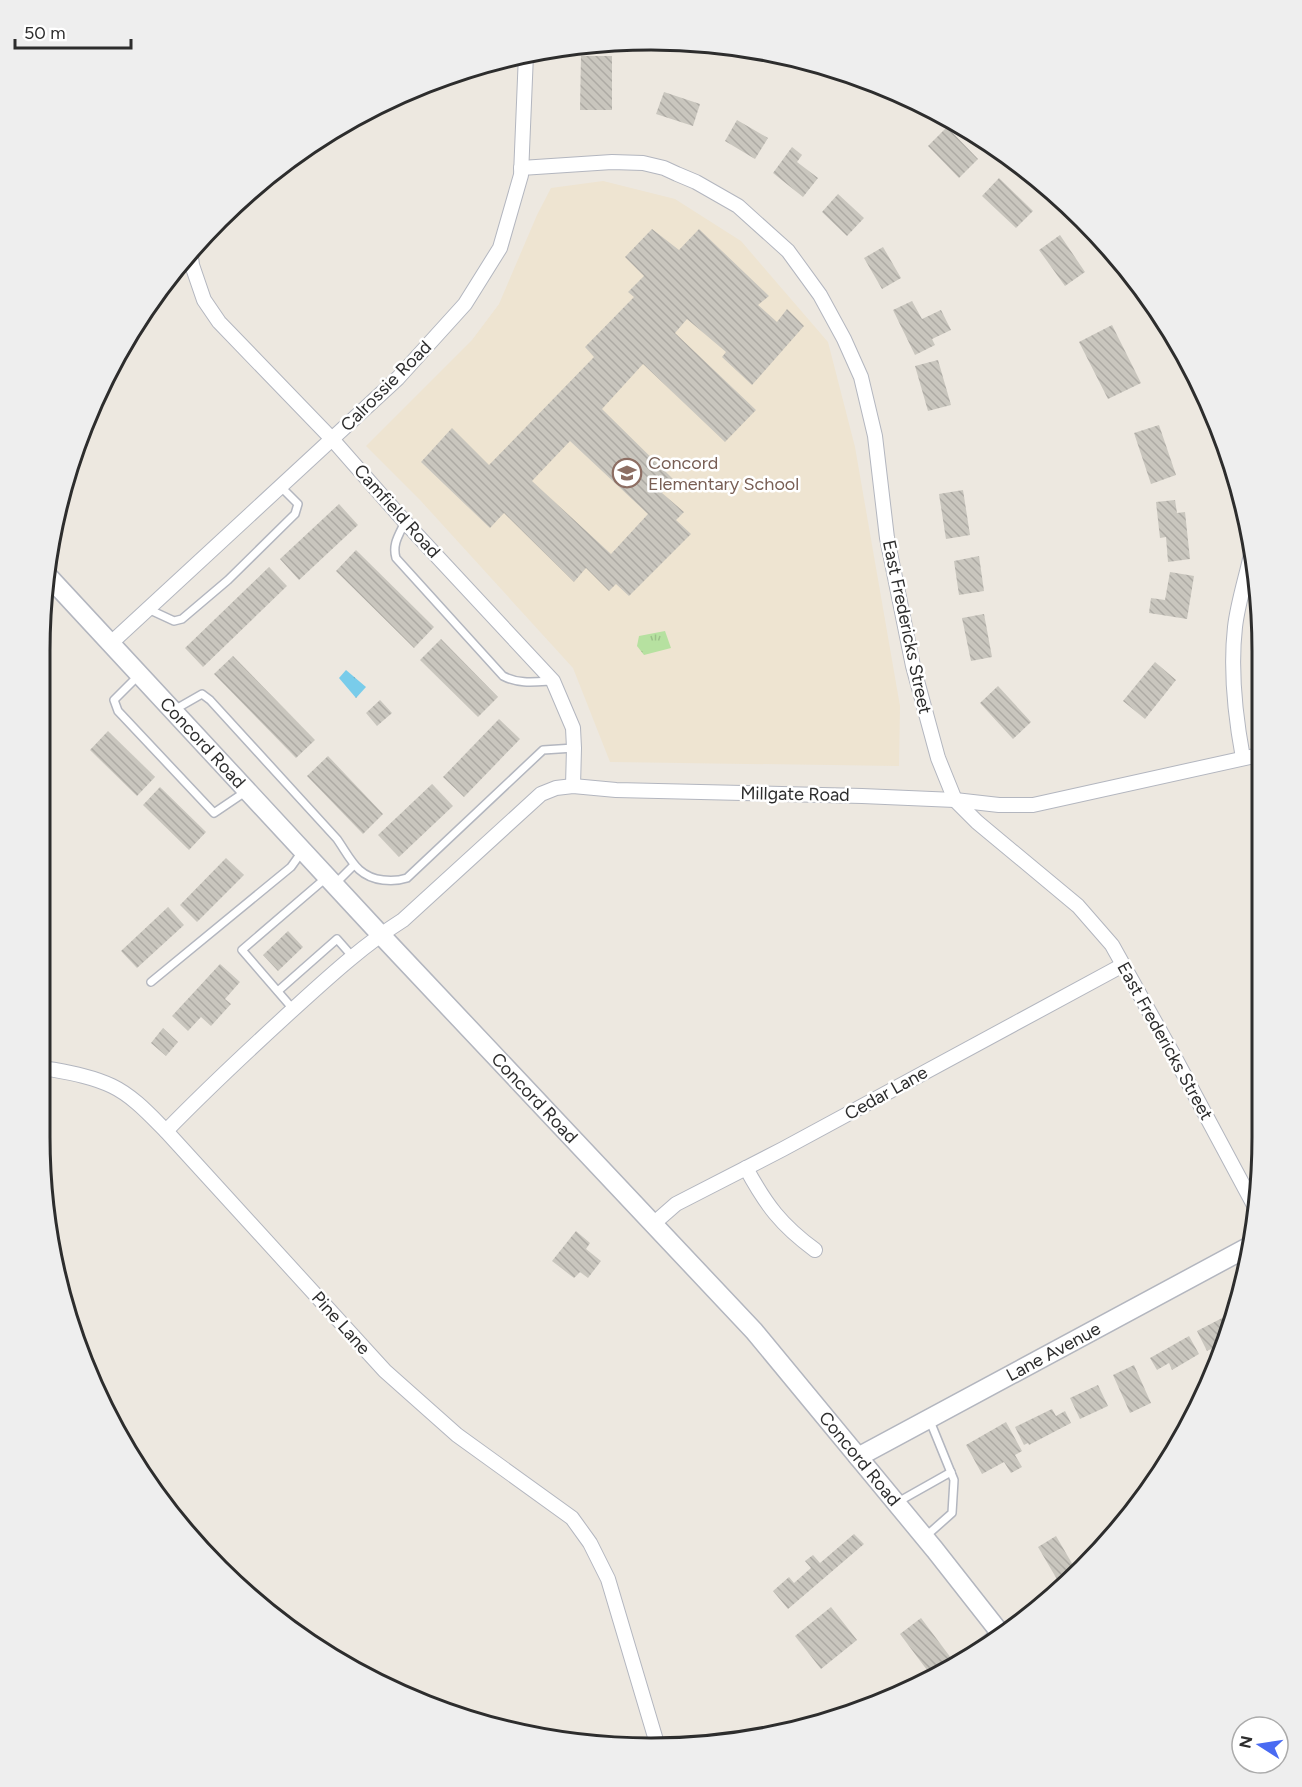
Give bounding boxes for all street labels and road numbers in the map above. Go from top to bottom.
street label: Calrossie Road [336,336,436,436]
street label: Camfield Road [349,460,445,562]
street label: East Fredericks Street [878,538,936,716]
street label: Concord Road [155,693,250,793]
street label: Millgate Road [740,782,850,806]
street label: East Fredericks Street [1112,958,1218,1124]
street label: Concord Road [487,1048,582,1148]
street label: Cedar Lane [841,1061,931,1125]
street label: Pine Lane [307,1287,375,1359]
street label: Lane Avenue [1003,1317,1105,1386]
street label: Concord Road [814,1407,905,1511]

